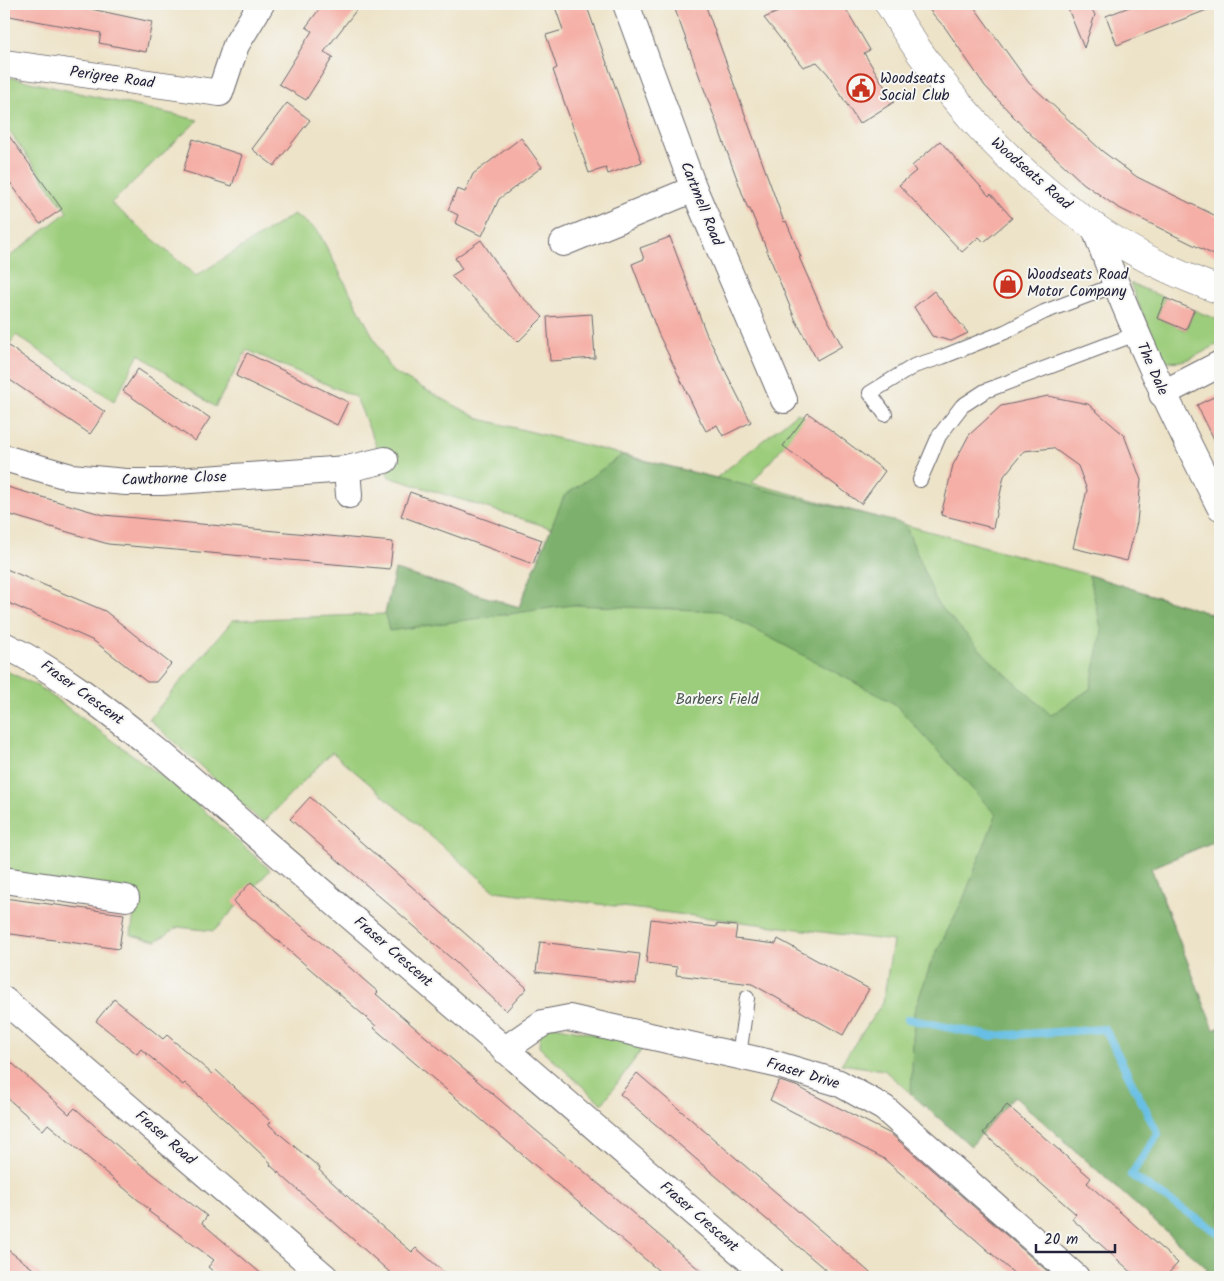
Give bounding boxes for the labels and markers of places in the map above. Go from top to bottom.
place label: Woodseats Social Club [880,67,950,108]
public building icon: Woodseats Social Club [846,73,876,103]
place label: Woodseats Road Motor Company [1027,263,1129,304]
shop icon: Woodseats Road Motor Company [993,269,1023,299]

